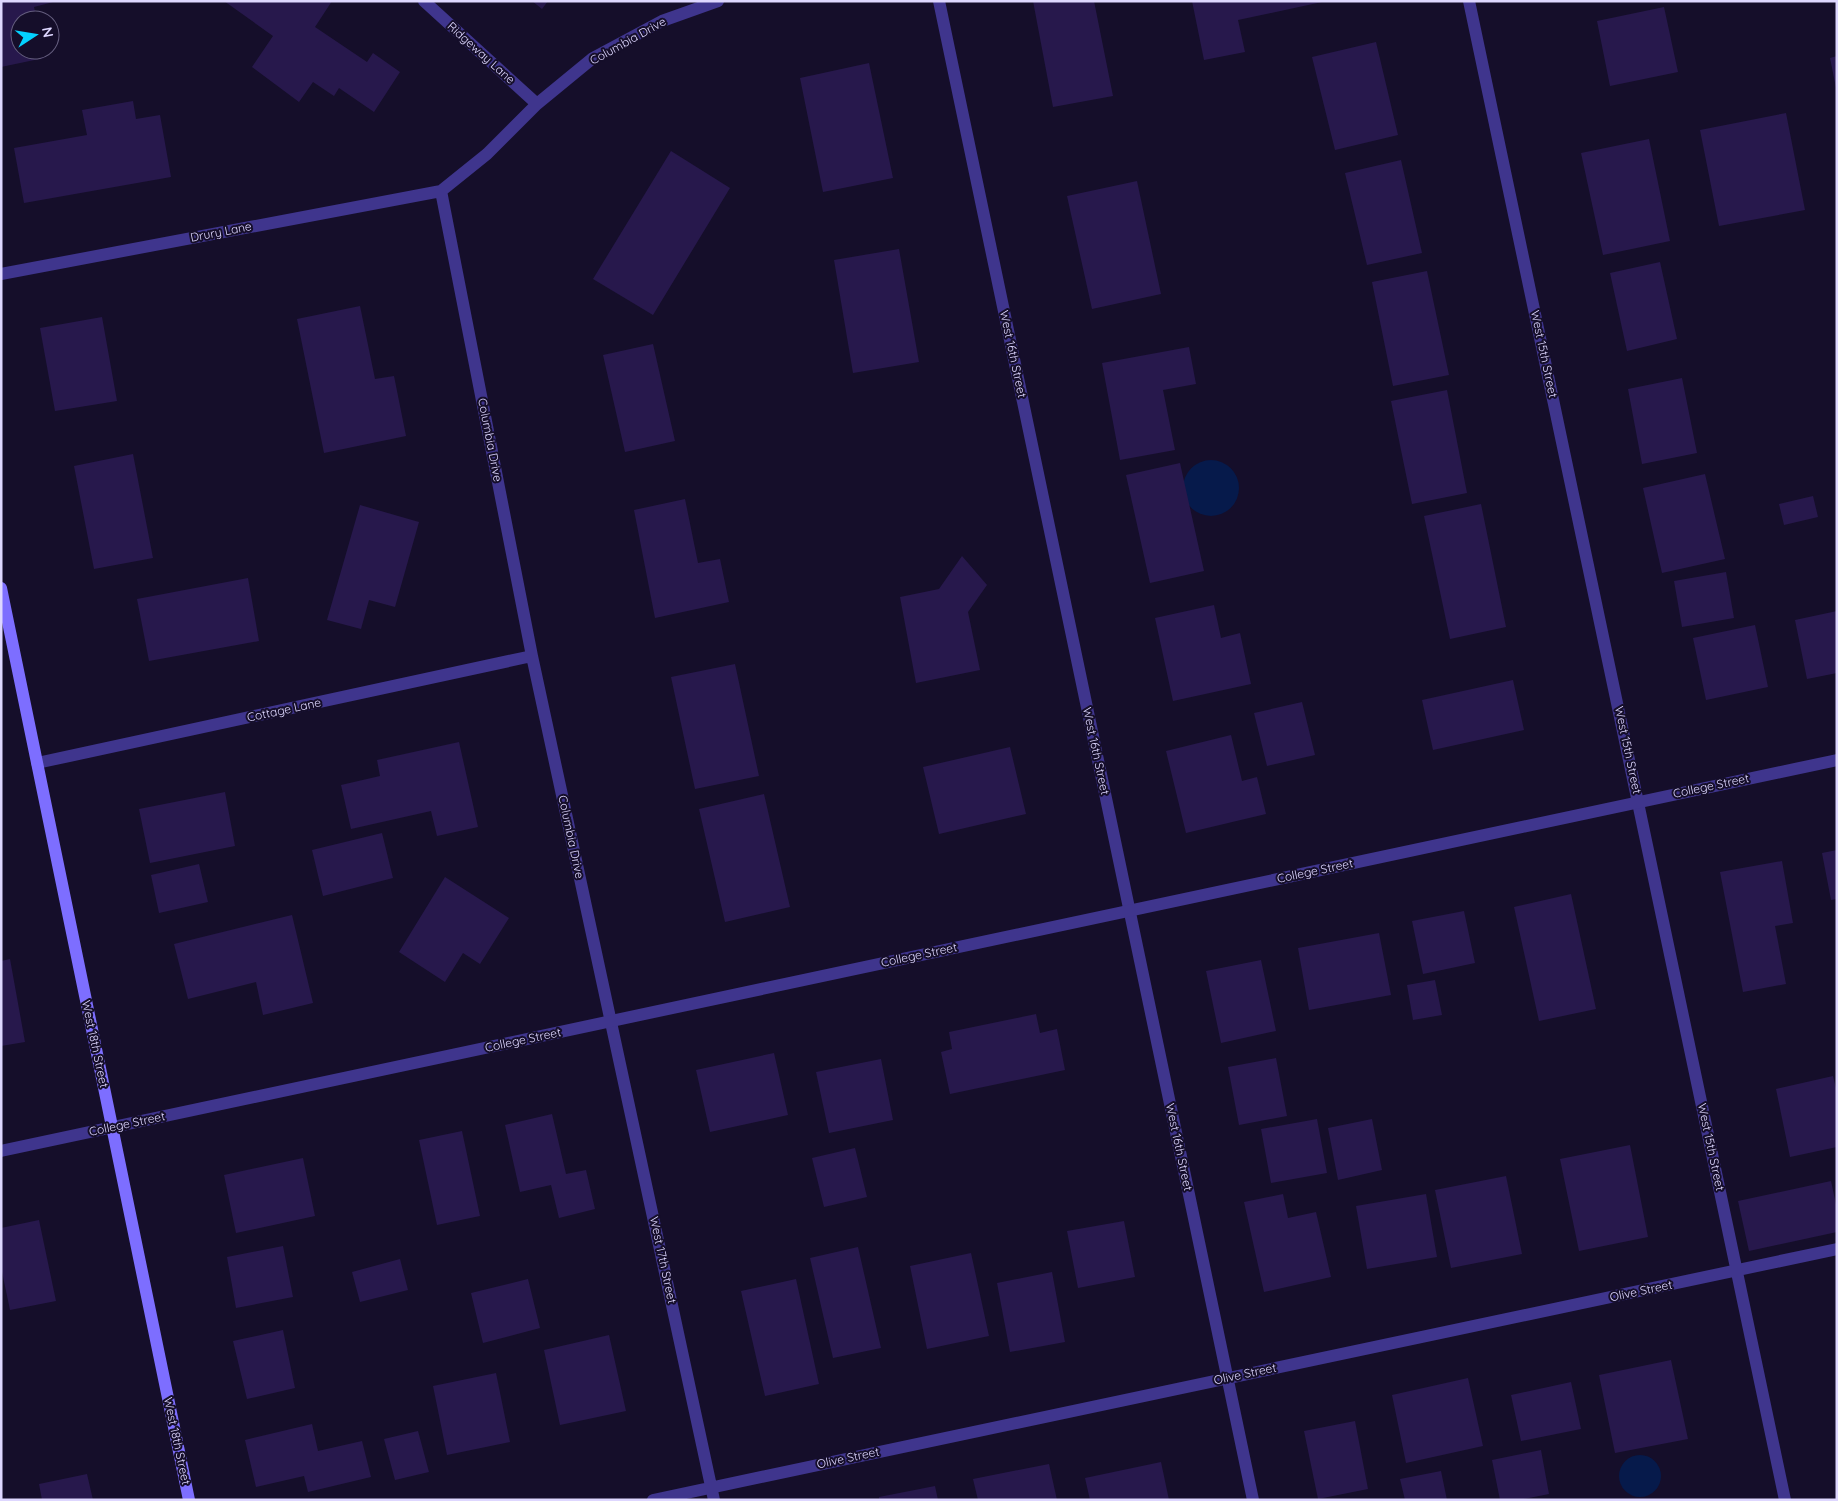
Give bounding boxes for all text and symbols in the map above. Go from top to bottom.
north arrow [10,10,60,60]
street label: Columbia Drive [587,13,669,68]
street label: Ridgeway Lane [444,18,518,87]
text: N [38,25,58,39]
street label: Drury Lane [189,218,253,245]
street label: West 16th Street [997,309,1030,399]
street label: West 15th Street [1528,309,1561,399]
street label: Columbia Drive [475,397,506,483]
street label: Cottage Lane [246,694,322,725]
street label: West 15th Street [1612,705,1645,795]
street label: West 16th Street [1080,706,1113,796]
street label: College Street [1672,770,1750,801]
street label: Columbia Drive [555,794,588,880]
street label: College Street [1276,855,1354,886]
street label: College Street [880,939,958,970]
street label: West 18th Street [79,999,112,1089]
street label: College Street [484,1024,562,1055]
street label: West 16th Street [1163,1102,1196,1192]
street label: West 15th Street [1695,1102,1728,1192]
street label: College Street [88,1108,166,1139]
street label: West 17th Street [647,1215,680,1305]
street label: Olive Street [1608,1277,1674,1304]
street label: Olive Street [1212,1360,1278,1387]
street label: West 18th Street [161,1396,194,1486]
street label: Olive Street [815,1444,881,1471]

